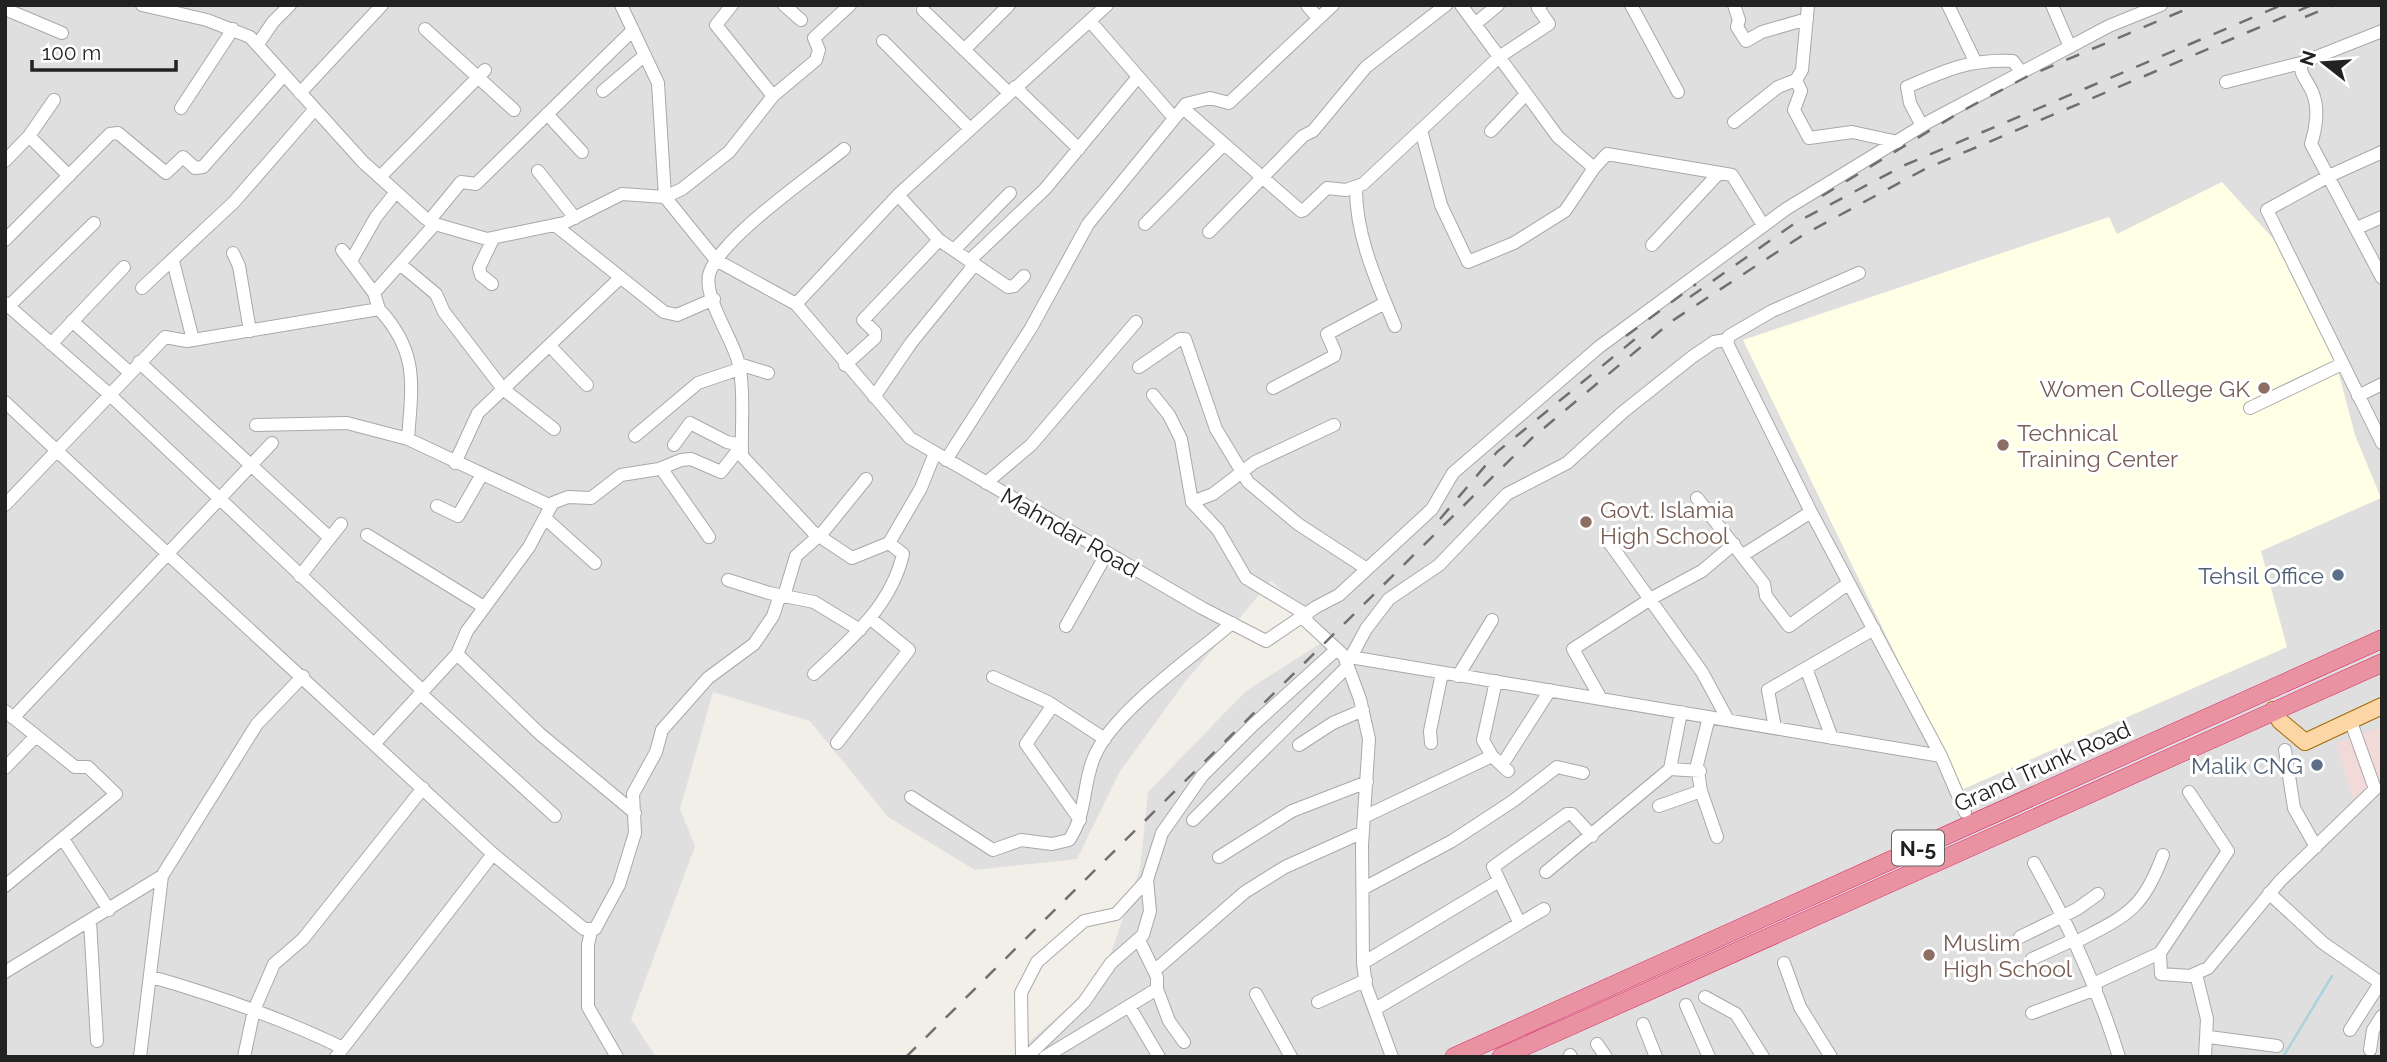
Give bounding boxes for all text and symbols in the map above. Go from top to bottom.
scale bar [32,28,175,72]
north arrow [2289,28,2359,98]
text: 100 m [42,40,101,65]
text: N [2295,48,2320,68]
place label: Women College GK [2040,375,2250,402]
marker: Women College GK [2256,380,2272,396]
place label: Technical Training Center [2017,419,2178,472]
marker: Technical Training Center [1995,437,2011,453]
street label: Mahndar Road [996,482,1144,582]
place label: Govt. Islamia High School [1600,496,1734,549]
marker: Govt. Islamia High School [1578,514,1594,530]
place label: Tehsil Office [2198,562,2324,589]
marker: Tehsil Office [2330,567,2346,583]
street label: Grand Trunk Road [1950,715,2134,817]
place label: Malik CNG [2191,752,2303,779]
marker: Malik CNG [2309,757,2325,773]
road number: N-5 [1892,830,1944,866]
place label: Muslim High School [1943,929,2073,982]
marker: Muslim High School [1921,947,1937,963]

